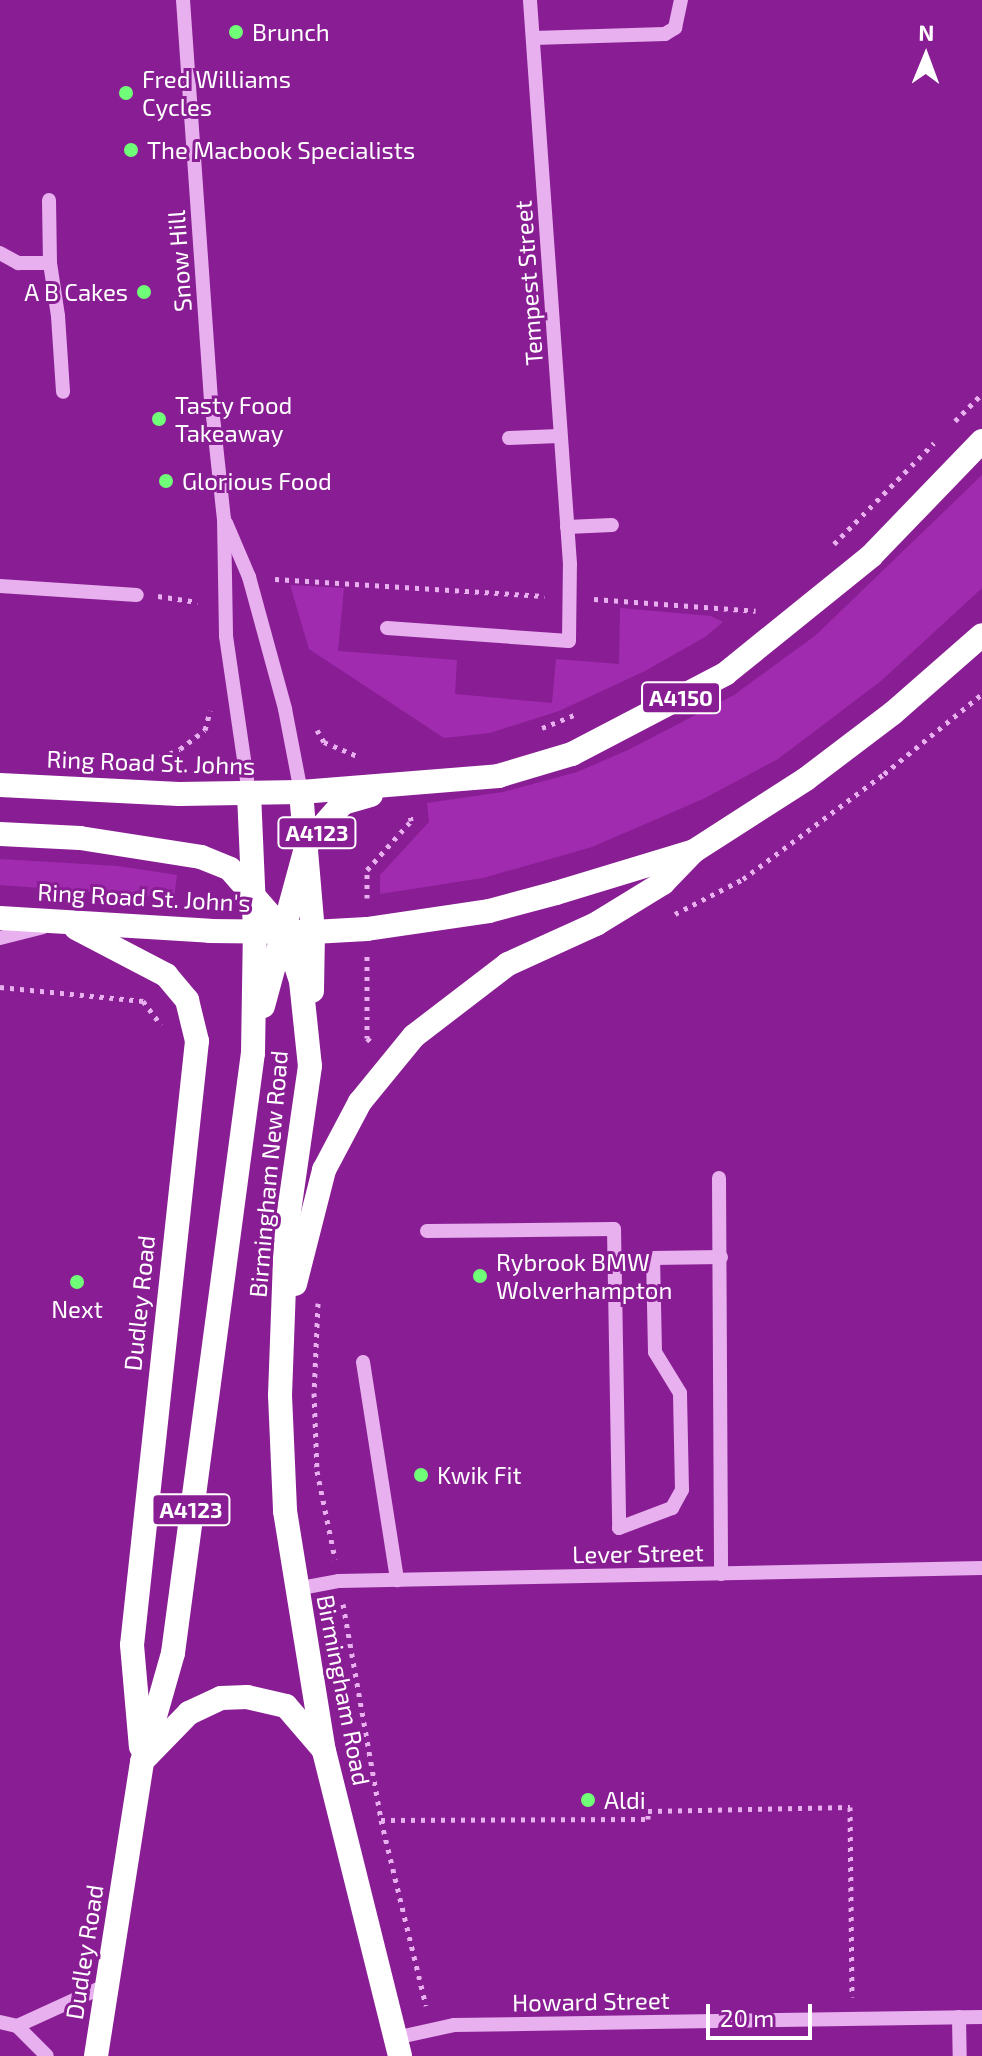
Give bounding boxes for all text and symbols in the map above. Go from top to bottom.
north arrow [886,16,966,96]
place label: Brunch [252,18,330,46]
text: N [918,19,935,45]
marker: Brunch [227,23,245,41]
place label: Fred Williams Cycles [142,65,291,121]
marker: Fred Williams Cycles [117,84,135,102]
place label: The Macbook Specialists [147,136,415,164]
marker: The Macbook Specialists [122,141,140,159]
street label: Tempest Street [508,200,548,366]
street label: Snow Hill [161,209,197,313]
place label: A B Cakes [24,278,128,306]
marker: A B Cakes [135,283,153,301]
place label: Tasty Food Takeaway [175,391,293,447]
marker: Tasty Food Takeaway [150,410,168,428]
place label: Glorious Food [182,467,332,495]
marker: Glorious Food [157,472,175,490]
road number: A4150 [641,680,721,716]
street label: Ring Road St. Johns [46,744,256,780]
road number: A4123 [277,815,357,851]
street label: Ring Road St. John's [36,877,252,917]
street label: Birmingham New Road [243,1049,293,1299]
street label: Dudley Road [118,1234,160,1372]
place label: Rybrook BMW Wolverhampton [496,1248,672,1304]
marker: Rybrook BMW Wolverhampton [471,1267,489,1285]
marker: Next [68,1273,86,1291]
place label: Next [51,1295,103,1323]
place label: Kwik Fit [437,1461,522,1489]
marker: Kwik Fit [412,1466,430,1484]
road number: A4123 [151,1492,231,1528]
street label: Lever Street [572,1537,704,1569]
street label: Birmingham Road [311,1592,377,1788]
place label: Aldi [604,1786,646,1814]
marker: Aldi [579,1791,597,1809]
street label: Dudley Road [59,1882,109,2022]
street label: Howard Street [512,1985,670,2017]
scale bar [710,1988,816,2038]
text: 20 m [720,2003,774,2032]

